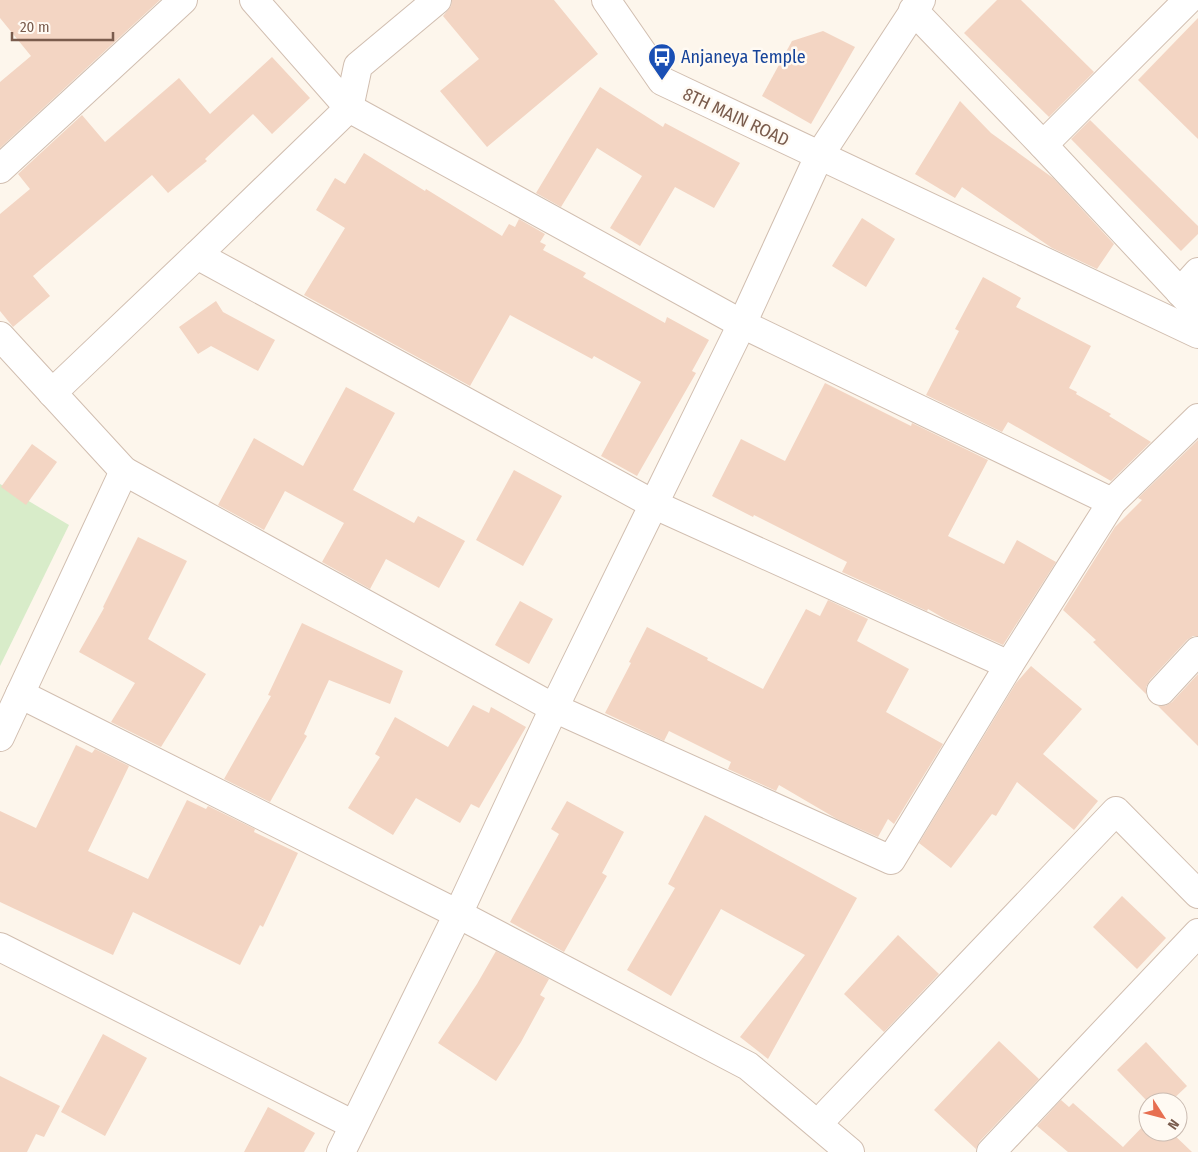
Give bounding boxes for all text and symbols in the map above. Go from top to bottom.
scale bar [12,10,114,42]
text: 20 m [20,18,50,36]
bus stop icon: Anjaneya Temple [647,42,677,81]
place label: Anjaneya Temple [681,46,806,68]
street label: 8TH MAIN ROAD [679,83,793,151]
north arrow [1138,1092,1188,1142]
text: N [1164,1116,1182,1133]

